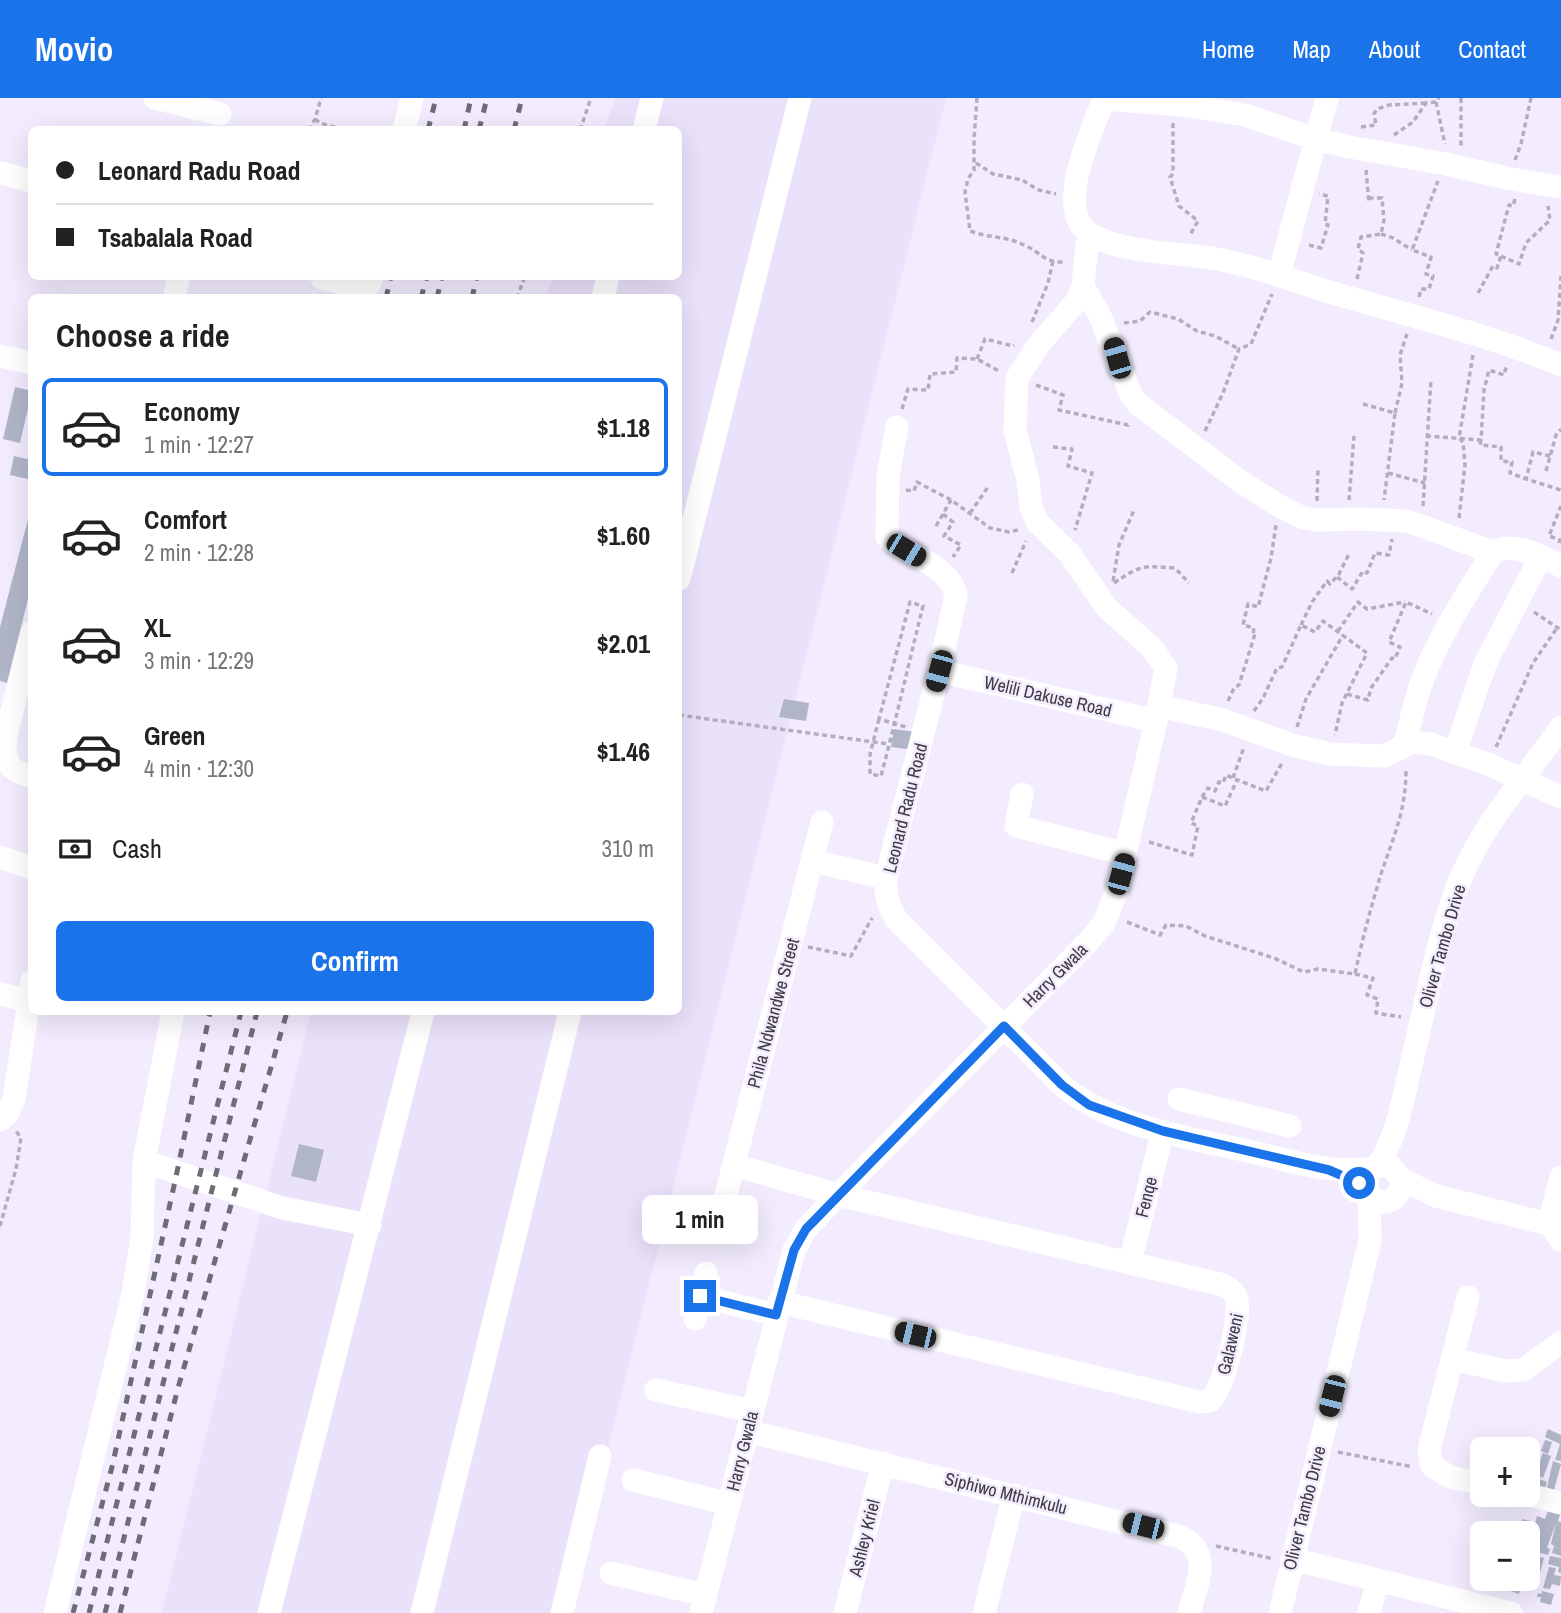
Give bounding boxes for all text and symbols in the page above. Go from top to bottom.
text: Movio [35,27,113,71]
text: Home [1202,33,1254,65]
text: Map [1292,33,1331,65]
text: About [1369,33,1420,65]
text: Contact [1458,33,1526,65]
text: Leonard Radu Road [98,153,301,188]
text: Tsabalala Road [98,220,253,255]
text: Choose a ride [56,314,230,357]
car [1102,335,1133,381]
text: Economy [144,394,240,429]
icon: car [60,396,123,459]
text: $1.18 [597,410,650,445]
text: 1 min · 12:27 [144,429,254,460]
text: Comfort [144,502,227,537]
icon: car [60,504,123,567]
text: $1.60 [597,518,650,553]
car [883,530,930,570]
text: 2 min · 12:28 [144,537,254,568]
text: XL [144,610,171,645]
icon: car [60,612,123,675]
text: $2.01 [597,626,650,661]
text: 3 min · 12:29 [144,645,254,676]
car [924,648,955,694]
street label: Welili Dakuse Road [982,669,1114,723]
text: Green [144,718,206,753]
icon: car [60,720,123,783]
text: $1.46 [597,734,650,769]
street label: Leonard Radu Road [877,740,933,876]
text: 4 min · 12:30 [144,753,254,784]
icon: cash [56,830,94,868]
text: Cash [112,831,162,866]
text: 310 m [602,833,654,864]
car [1106,851,1137,897]
street label: Oliver Tambo Drive [1412,881,1472,1011]
button: Confirm [56,921,654,1001]
street label: Phila Ndwandwe Street [741,935,805,1091]
street label: Harry Gwala [1017,937,1093,1013]
route start [1343,1167,1375,1199]
street label: Fenqe [1129,1174,1163,1220]
callout: 1 min [642,1194,758,1244]
text: 1 min [675,1204,725,1235]
route end [684,1280,716,1312]
street label: Galaweni [1211,1311,1249,1377]
car [893,1320,938,1350]
car [1317,1373,1348,1419]
street label: Harry Gwala [720,1408,764,1494]
map controls [1470,1437,1540,1591]
button: + [1470,1437,1540,1507]
street label: Oliver Tambo Drive [1276,1443,1332,1573]
street label: Siphiwo Mthimkulu [942,1466,1070,1520]
street label: Ashley Kriel [842,1497,886,1580]
car [1121,1511,1166,1541]
button: − [1470,1521,1540,1591]

